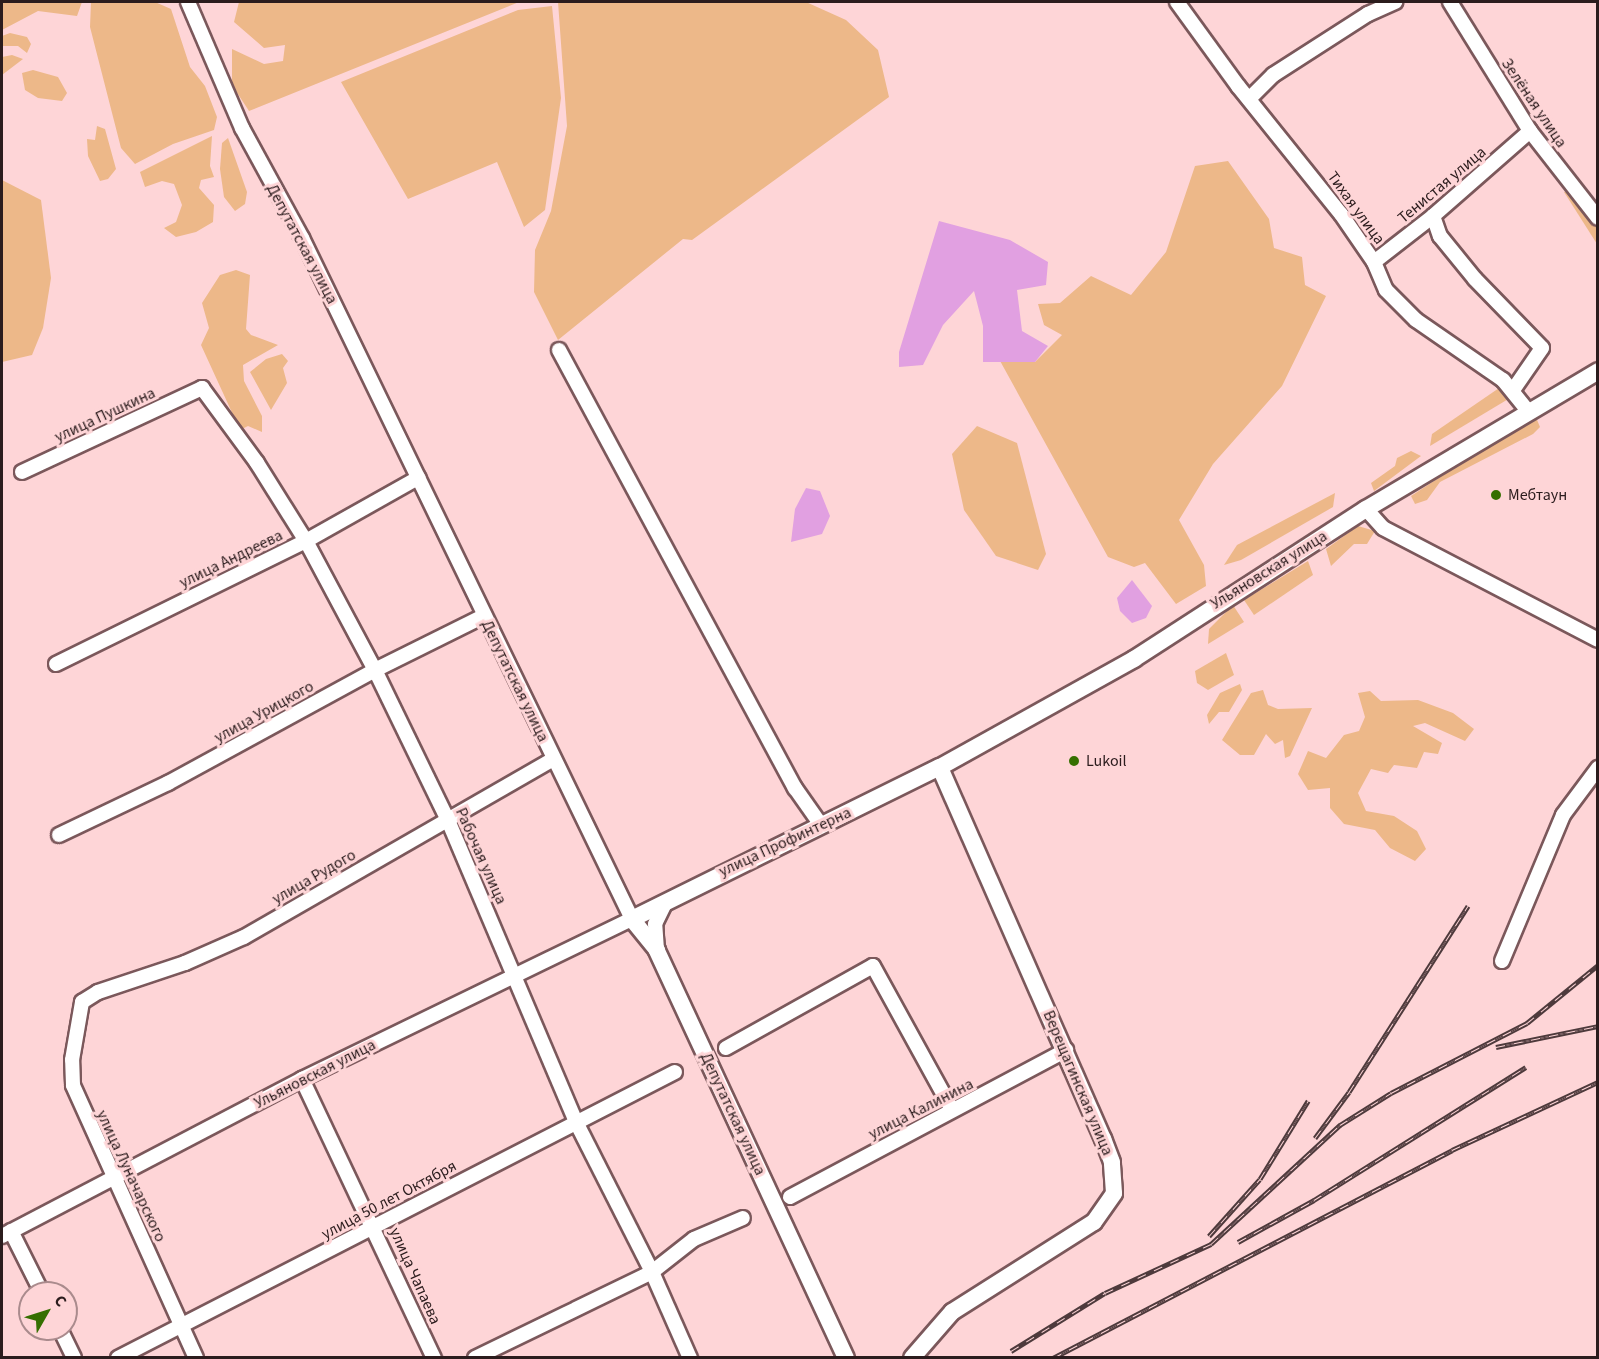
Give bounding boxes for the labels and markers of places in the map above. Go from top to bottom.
place label: Мебтаун [1508,485,1567,505]
marker: Мебтаун [1489,488,1503,502]
place label: Lukoil [1086,751,1127,771]
marker: Lukoil [1067,754,1081,768]

